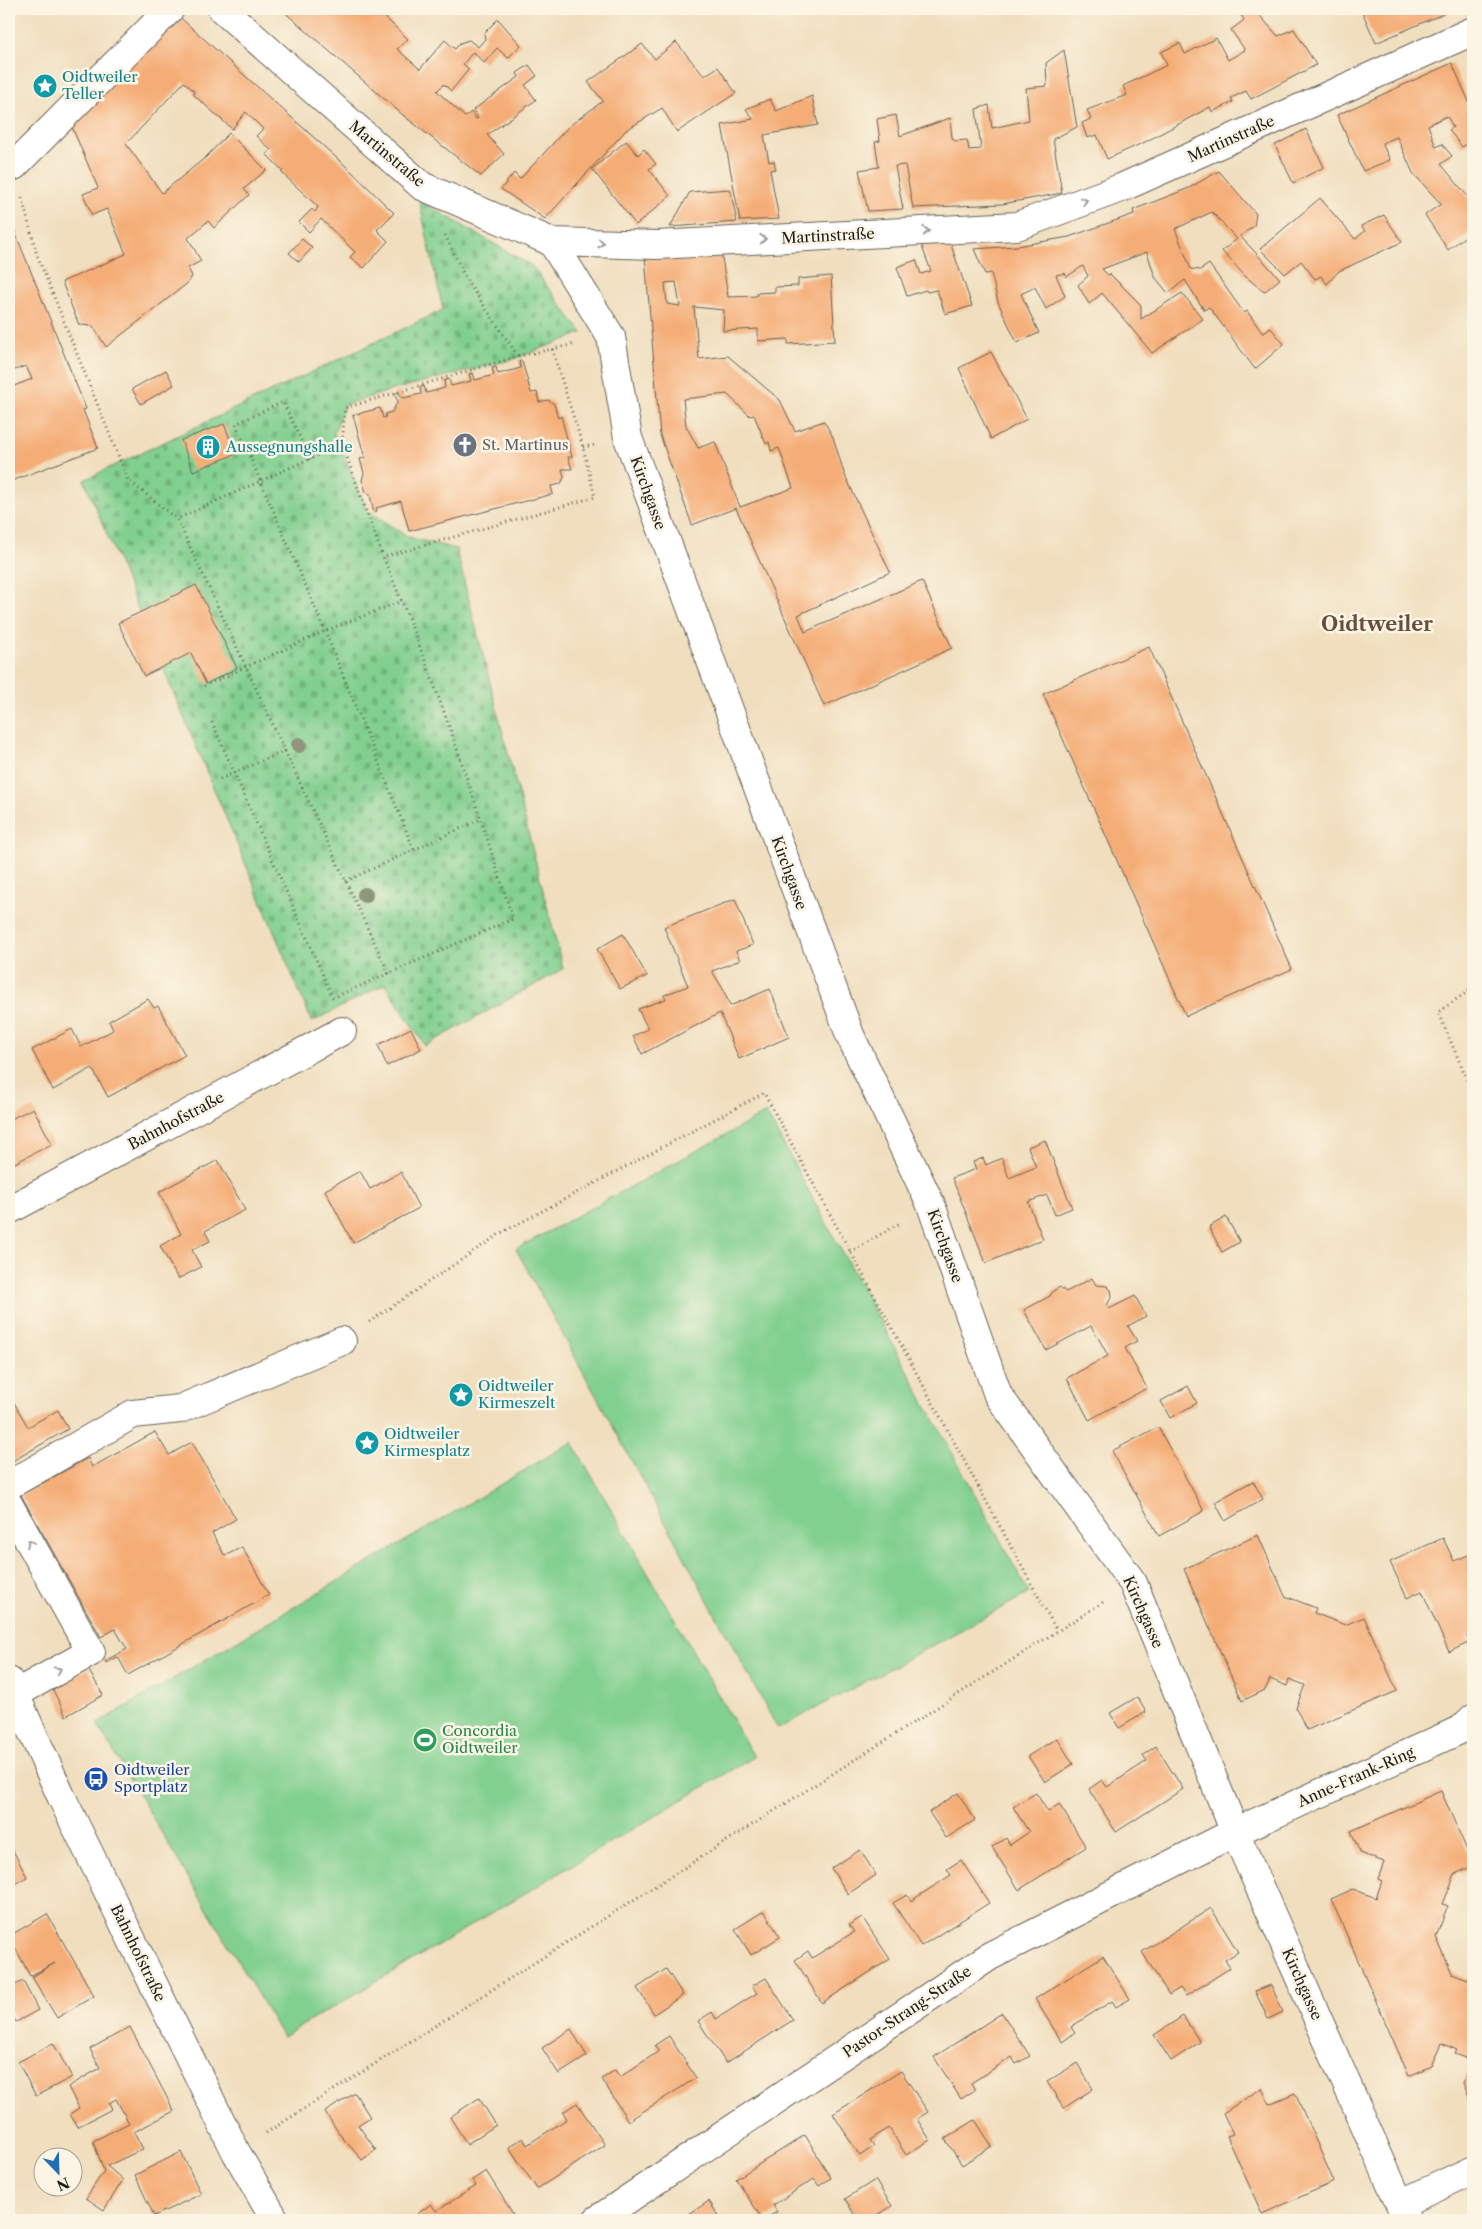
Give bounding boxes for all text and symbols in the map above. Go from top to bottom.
place label: Oidtweiler Teller [62,67,138,103]
place icon: Oidtweiler Teller [32,73,58,99]
street label: Martinstraße [1184,111,1277,166]
street label: Martinstraße [345,116,429,191]
one-way arrow [1079,197,1087,207]
street label: Martinstraße [781,224,875,247]
one-way arrow [922,225,930,236]
one-way arrow [760,234,768,245]
one-way arrow [597,238,605,249]
church icon: St. Martinus [452,432,478,458]
building icon: Aussegnungshalle [195,434,221,460]
place label: St. Martinus [482,435,569,454]
place label: Aussegnungshalle [225,437,353,456]
street label: Kirchgasse [626,453,671,532]
district label: Oidtweiler [1321,612,1433,636]
street label: Kirchgasse [767,833,812,912]
street label: Bahnhofstraße [125,1087,227,1154]
street label: Kirchgasse [923,1206,968,1285]
place label: Oidtweiler Kirmeszelt [478,1376,556,1412]
place icon: Oidtweiler Kirmeszelt [448,1382,474,1408]
place label: Oidtweiler Kirmesplatz [384,1424,470,1460]
place icon: Oidtweiler Kirmesplatz [354,1430,380,1456]
one-way arrow [26,1540,36,1549]
street label: Kirchgasse [1119,1573,1168,1651]
one-way arrow [53,1667,62,1677]
place label: Concordia Oidtweiler [442,1721,518,1757]
sports icon: Concordia Oidtweiler [412,1727,438,1753]
street label: Anne-Frank-Ring [1293,1742,1417,1811]
place label: Oidtweiler Sportplatz [114,1760,190,1796]
bus stop icon: Oidtweiler Sportplatz [83,1766,109,1792]
street label: Bahnhofstraße [107,1901,170,2004]
street label: Kirchgasse [1278,1945,1327,2023]
street label: Pastor-Strang-Straße [839,1961,975,2062]
north arrow [32,2146,82,2196]
text: N [54,2173,72,2195]

